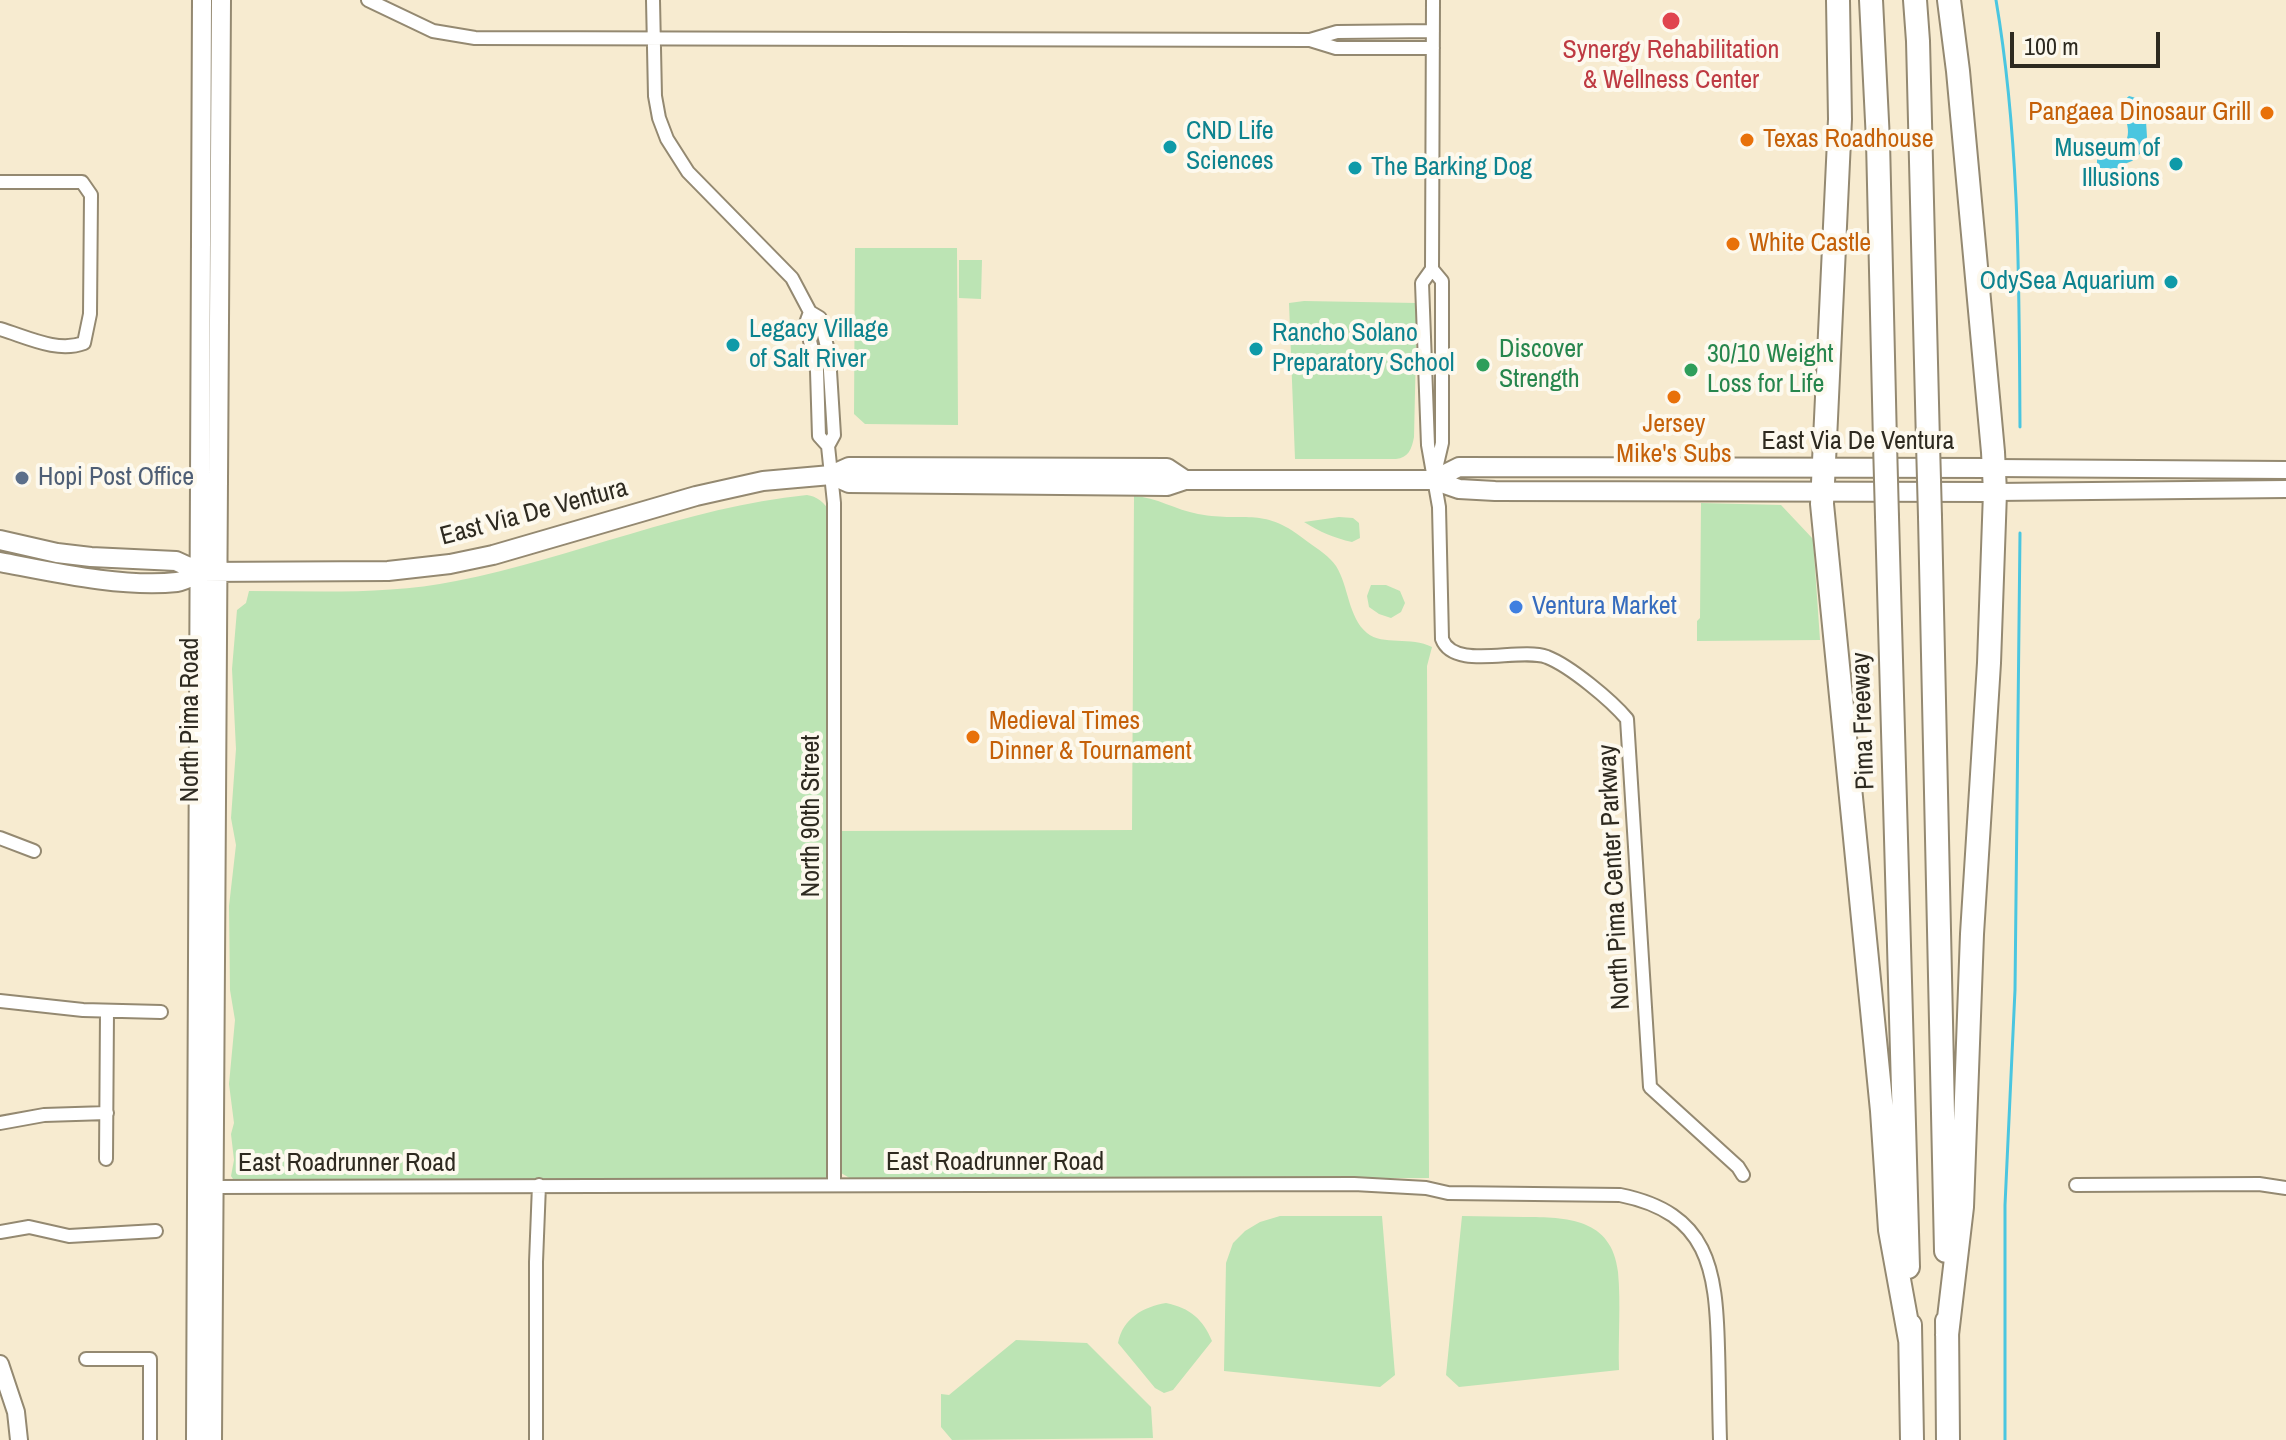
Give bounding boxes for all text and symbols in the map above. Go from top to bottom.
marker: Synergy Rehabilitation & Wellness Center [1660,10,1682,32]
scale bar [2014,16,2164,66]
text: 100 m [2024,30,2079,62]
place label: Synergy Rehabilitation & Wellness Center [1563,35,1779,96]
place label: Pangaea Dinosaur Grill [2028,97,2251,129]
marker: Pangaea Dinosaur Grill [2258,104,2276,122]
place label: CND Life Sciences [1186,116,1274,178]
place label: Texas Roadhouse [1763,124,1934,156]
marker: Texas Roadhouse [1738,131,1756,149]
place label: Museum of Illusions [2055,133,2160,194]
marker: CND Life Sciences [1161,138,1179,156]
place label: The Barking Dog [1371,152,1532,184]
marker: Museum of Illusions [2167,155,2185,173]
marker: The Barking Dog [1346,159,1364,177]
place label: White Castle [1749,228,1871,260]
marker: White Castle [1724,235,1742,253]
place label: OdySea Aquarium [1980,266,2155,298]
marker: OdySea Aquarium [2162,273,2180,291]
place label: Legacy Village of Salt River [749,314,888,376]
place label: Rancho Solano Preparatory School [1272,318,1454,380]
place label: Discover Strength [1499,334,1583,396]
marker: Legacy Village of Salt River [724,336,742,354]
place label: 30/10 Weight Loss for Life [1707,339,1833,400]
marker: Rancho Solano Preparatory School [1247,340,1265,358]
marker: Discover Strength [1474,356,1492,374]
marker: 30/10 Weight Loss for Life [1682,361,1700,379]
marker: Jersey Mike's Subs [1665,388,1683,406]
place label: Jersey Mike's Subs [1616,409,1732,470]
street label: East Via De Ventura [1762,426,1954,458]
place label: Hopi Post Office [38,462,194,494]
marker: Hopi Post Office [13,469,31,487]
street label: East Via De Ventura [437,473,631,553]
place label: Ventura Market [1532,591,1677,623]
marker: Ventura Market [1507,598,1525,616]
street label: North Pima Road [175,638,207,802]
street label: Pima Freeway [1846,652,1882,790]
place label: Medieval Times Dinner & Tournament [989,706,1192,768]
marker: Medieval Times Dinner & Tournament [964,728,982,746]
street label: North 90th Street [796,735,828,897]
street label: North Pima Center Parkway [1592,744,1638,1010]
street label: East Roadrunner Road [886,1147,1104,1179]
street label: East Roadrunner Road [238,1148,456,1180]

